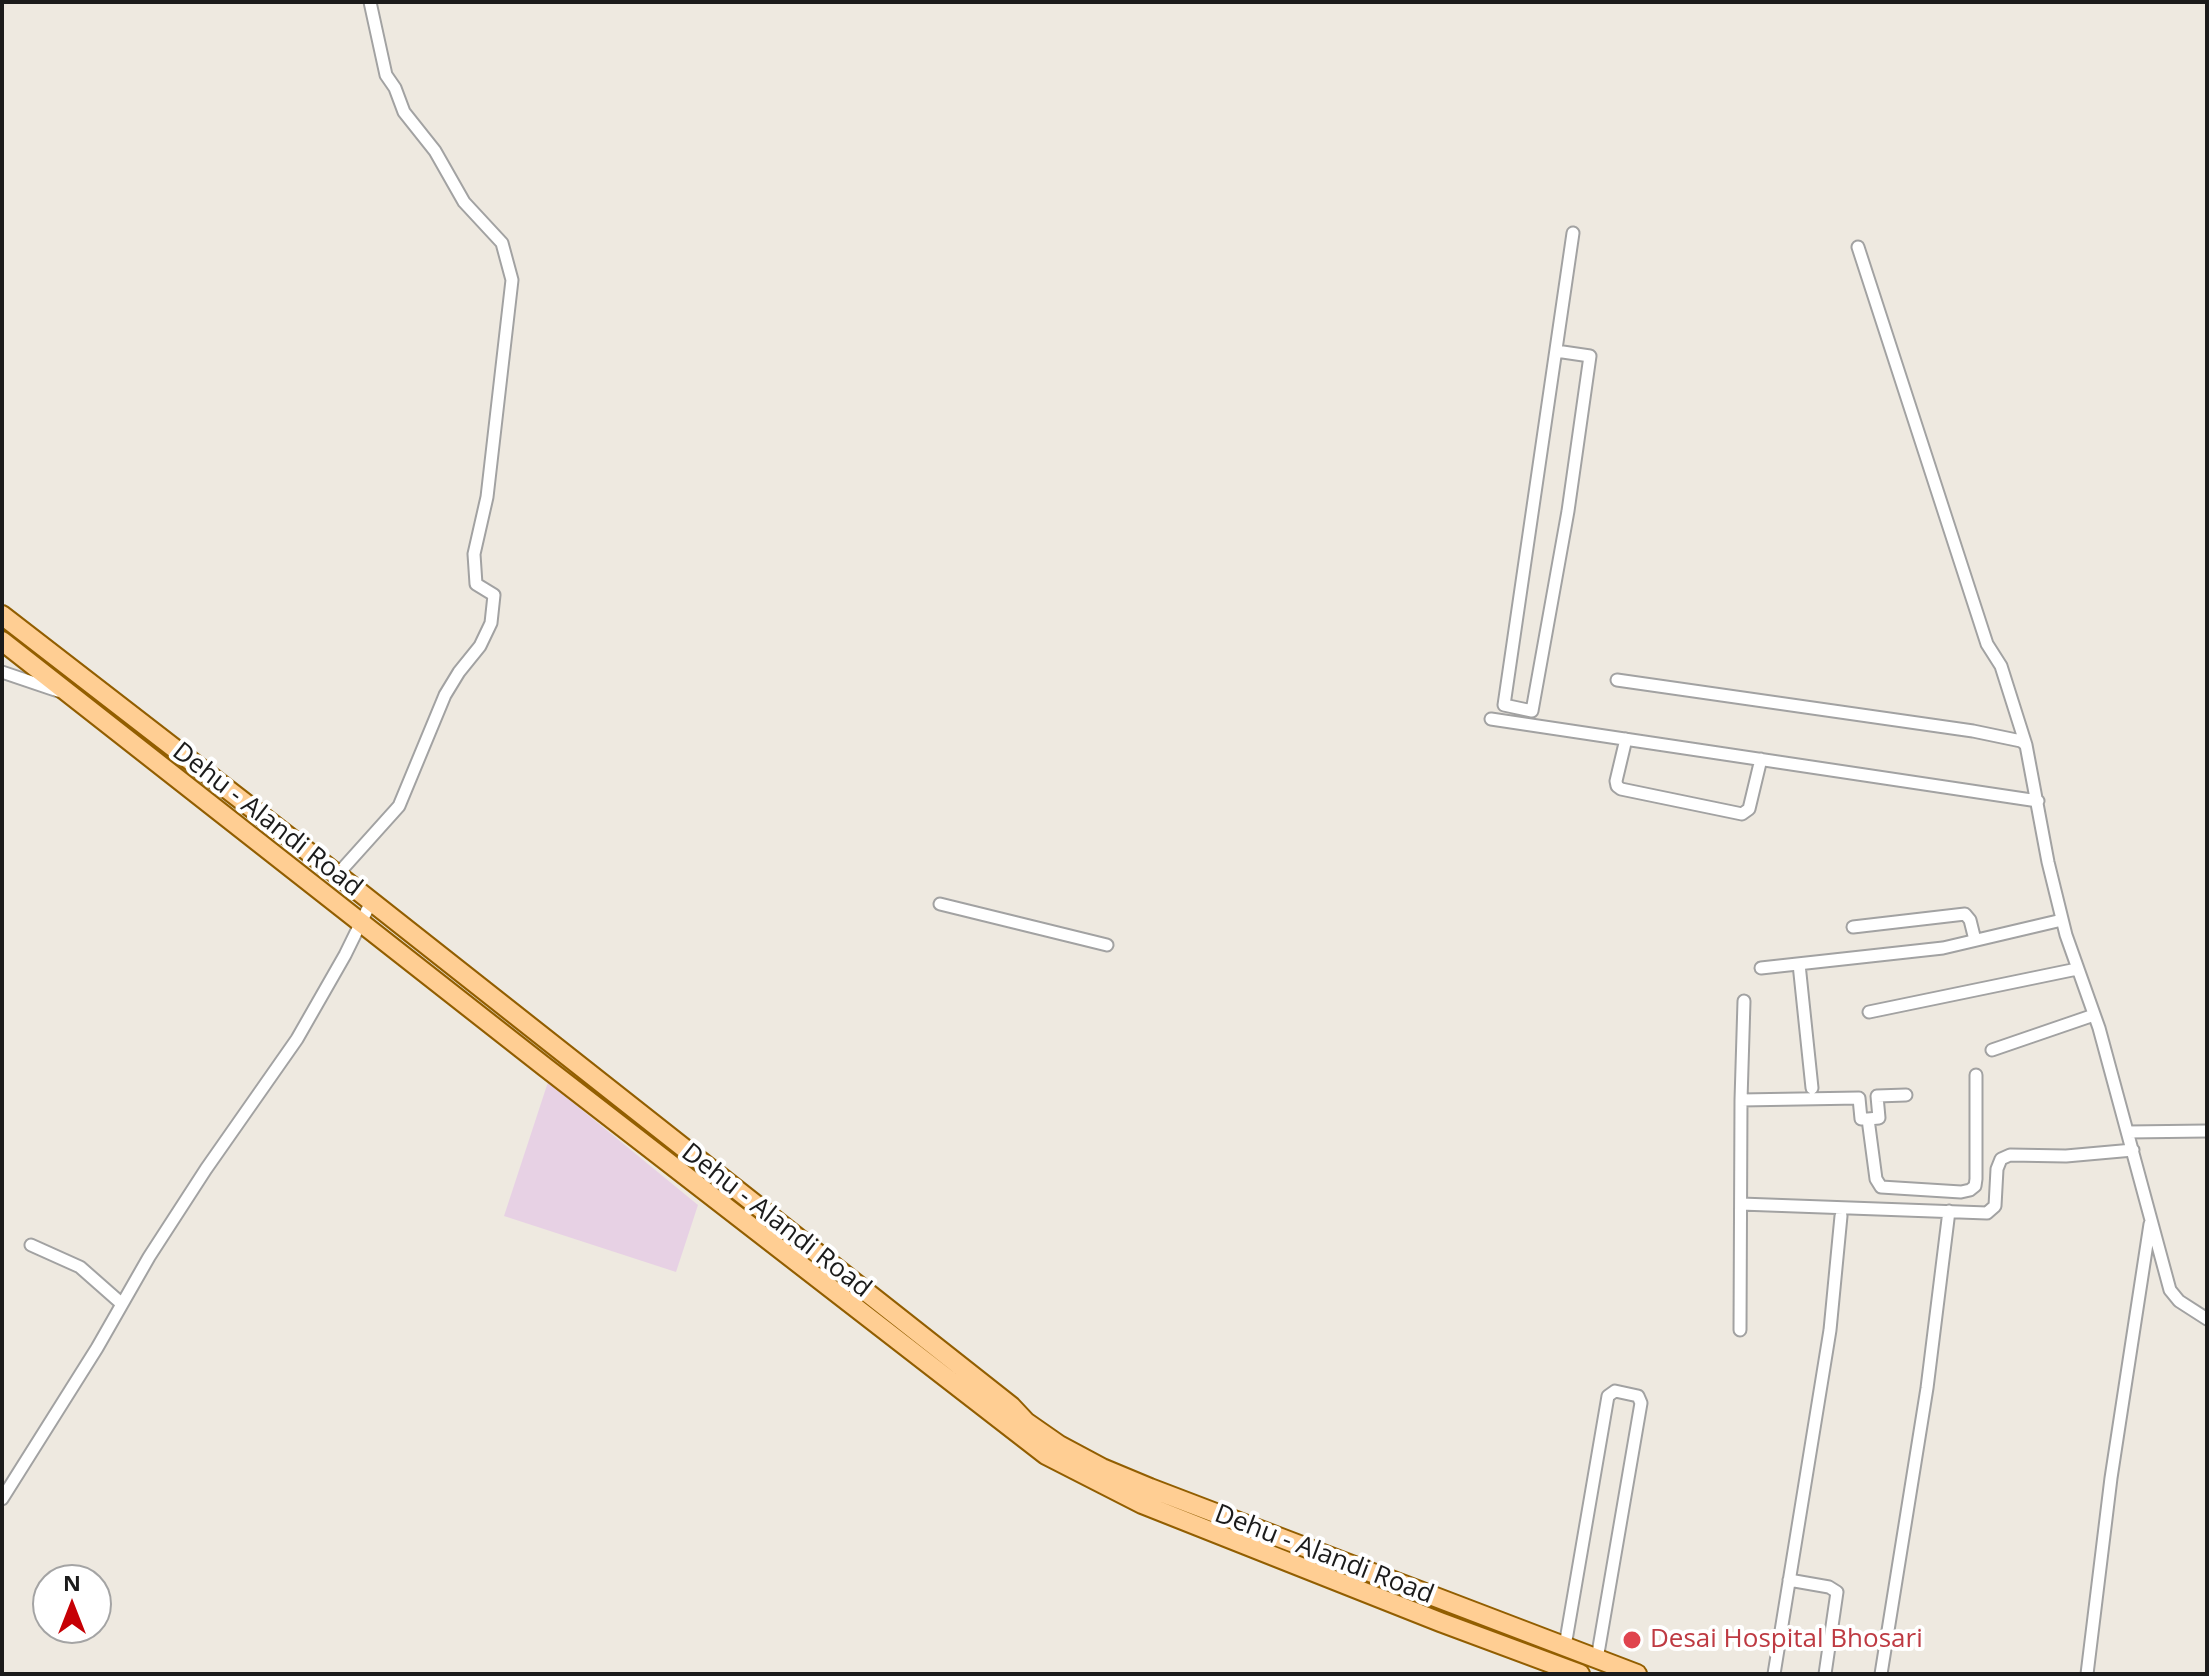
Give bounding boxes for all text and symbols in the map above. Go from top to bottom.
street label: Dehu - Alandi Road [166,736,368,904]
street label: Dehu - Alandi Road [675,1137,877,1305]
street label: Dehu - Alandi Road [1210,1499,1438,1611]
north arrow [32,1564,112,1644]
text: N [63,1567,81,1597]
place label: Desai Hospital Bhosari [1650,1624,1923,1656]
marker: Desai Hospital Bhosari [1621,1629,1643,1651]

